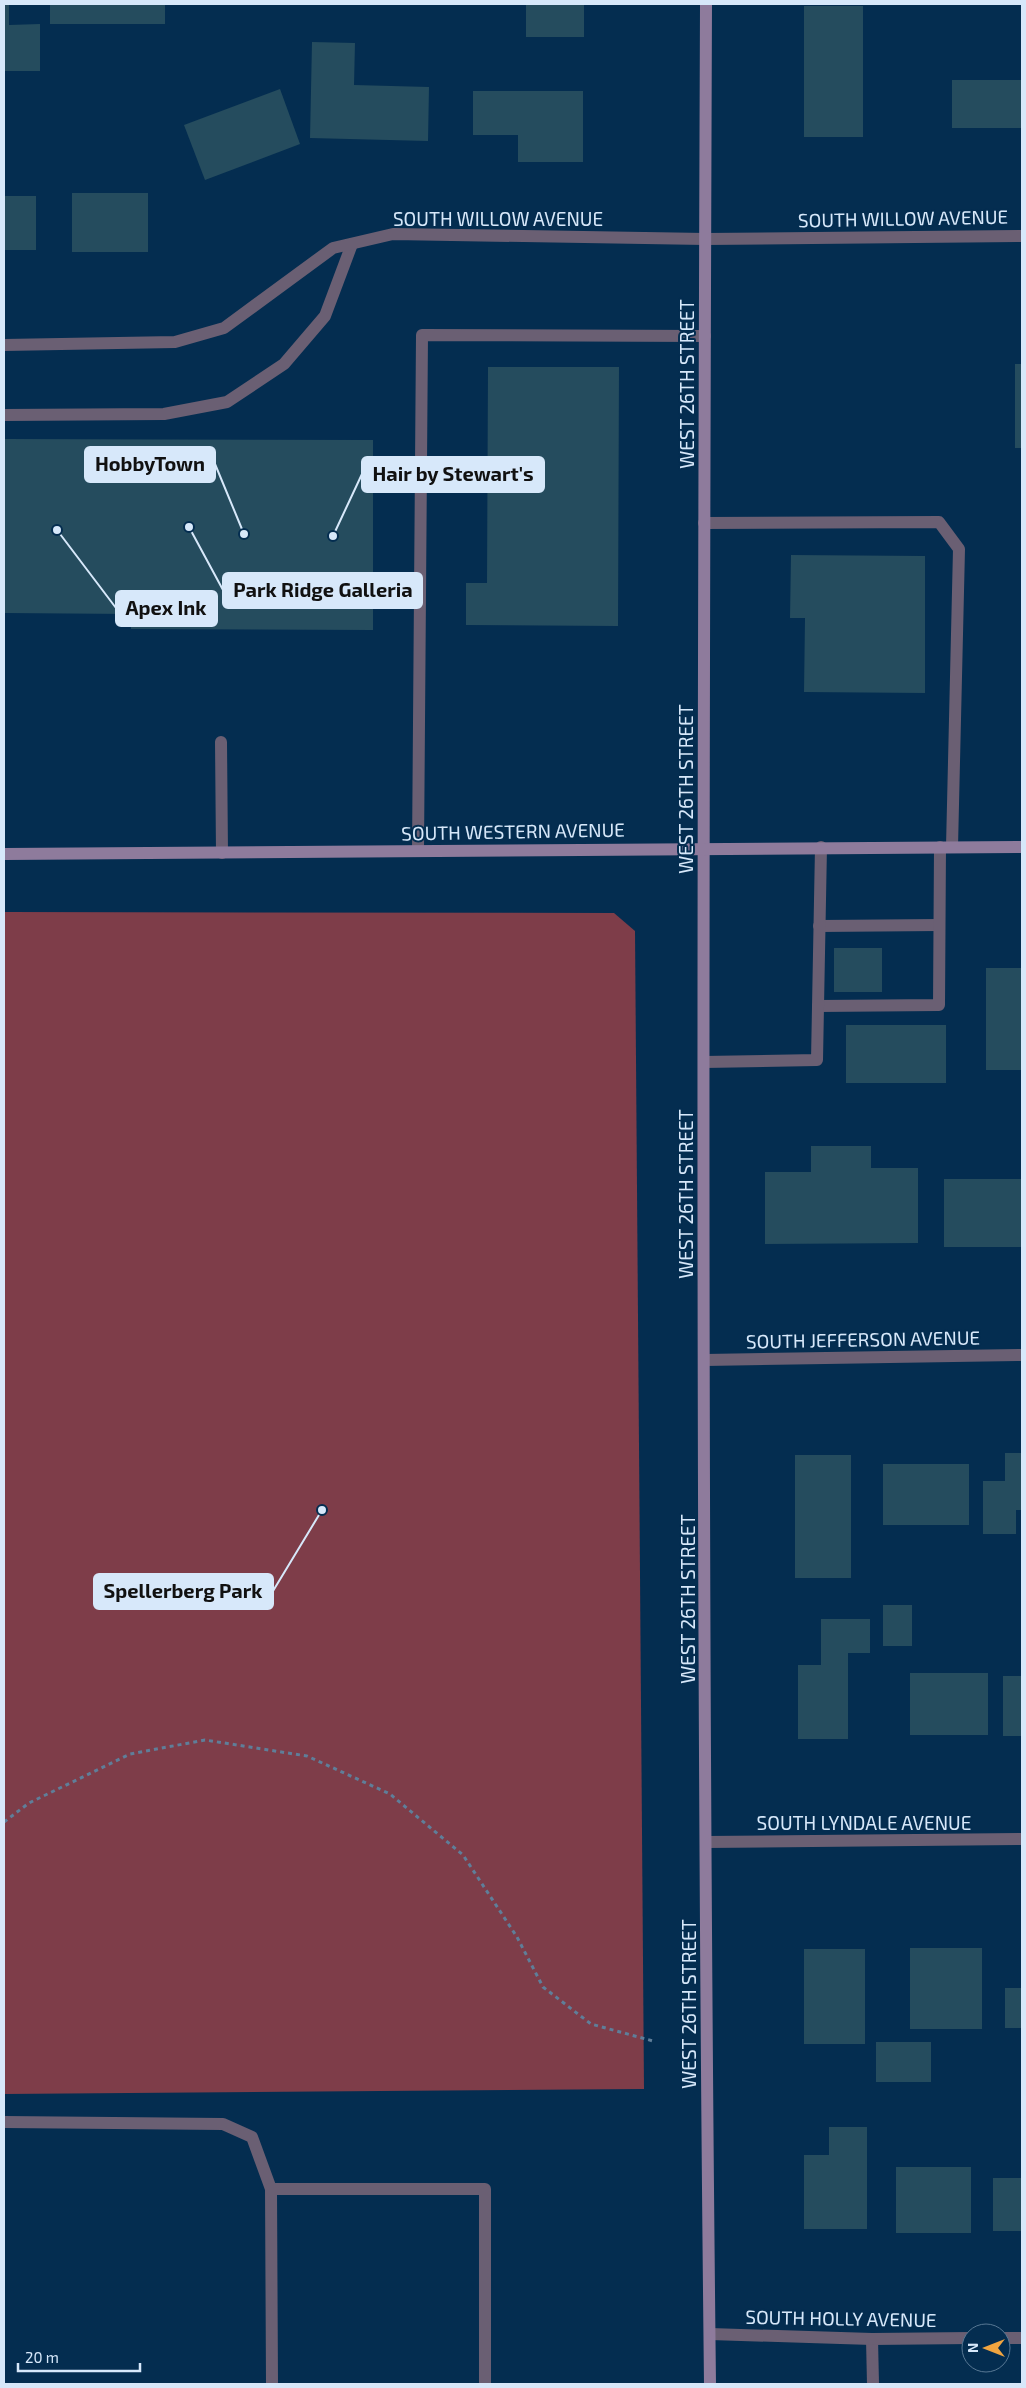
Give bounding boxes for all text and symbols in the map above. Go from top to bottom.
street label: SOUTH WILLOW AVENUE [798,205,1008,231]
street label: SOUTH WILLOW AVENUE [393,207,603,230]
street label: WEST 26TH STREET [675,299,698,469]
callout: HobbyTown [85,447,215,482]
text: HobbyTown [95,451,205,476]
callout: Hair by Stewart's [362,457,544,492]
text: Hair by Stewart's [372,461,534,486]
callout: Park Ridge Galleria [223,573,422,608]
text: Park Ridge Galleria [233,577,413,601]
callout: Apex Ink [116,591,217,626]
text: Apex Ink [126,595,207,619]
street label: WEST 26TH STREET [674,704,697,874]
street label: SOUTH WESTERN AVENUE [401,818,625,844]
street label: WEST 26TH STREET [674,1109,697,1279]
street label: SOUTH JEFFERSON AVENUE [746,1325,980,1353]
street label: WEST 26TH STREET [676,1514,699,1684]
callout: Spellerberg Park [94,1574,273,1609]
text: Spellerberg Park [104,1578,263,1602]
street label: SOUTH LYNDALE AVENUE [757,1811,971,1834]
street label: WEST 26TH STREET [677,1919,700,2089]
street label: SOUTH HOLLY AVENUE [745,2305,937,2331]
north arrow [961,2323,1011,2373]
scale bar [18,2340,140,2372]
text: N [964,2343,981,2353]
text: 20 m [25,2348,59,2366]

